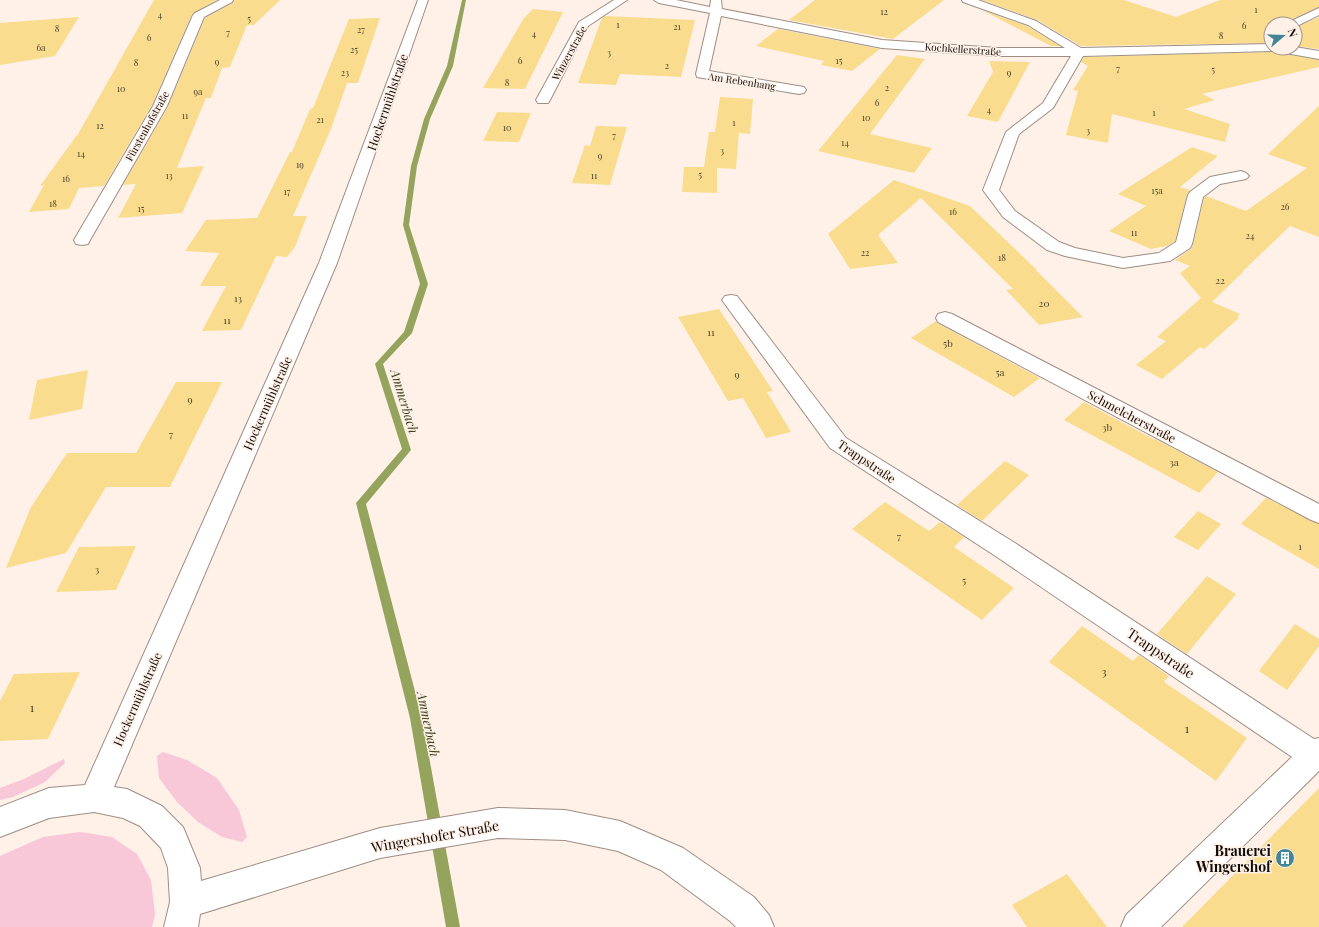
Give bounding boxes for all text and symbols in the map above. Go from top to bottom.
house number: 1 [1254,3,1258,15]
house number: 12 [880,5,888,17]
house number: 4 [158,8,163,20]
house number: 5 [247,12,251,24]
north arrow [1263,16,1303,56]
house number: 1 [616,18,620,30]
house number: 6 [1242,19,1247,31]
house number: 21 [673,20,681,32]
house number: 8 [55,22,60,34]
house number: 27 [357,23,365,35]
street label: Winzerstraße [548,23,590,84]
house number: 7 [226,26,230,38]
text: N [1285,26,1301,39]
house number: 4 [532,27,537,39]
house number: 8 [1219,29,1224,41]
house number: 6 [147,31,152,43]
street label: Kochkellerstraße [924,39,1002,59]
house number: 6a [36,41,46,53]
house number: 25 [350,43,358,55]
house number: 3 [607,46,611,58]
street label: Hockermühlstraße [363,52,411,152]
house number: 6 [518,54,523,66]
house number: 15 [836,54,843,66]
house number: 9 [215,55,220,67]
house number: 8 [134,56,139,68]
house number: 2 [665,59,669,71]
house number: 7 [1116,62,1120,74]
house number: 5 [1211,63,1215,75]
house number: 23 [341,66,349,78]
house number: 9 [1007,66,1012,78]
street label: Am Rebenhang [706,69,777,93]
house number: 8 [505,76,510,88]
house number: 2 [885,81,889,93]
house number: 10 [117,82,125,94]
house number: 9a [193,85,203,97]
street label: Fürstenhofstraße [122,88,172,164]
house number: 6 [875,96,880,108]
house number: 4 [987,103,992,115]
house number: 1 [1152,106,1156,118]
house number: 11 [182,109,189,121]
house number: 10 [862,111,870,123]
house number: 21 [316,113,324,125]
house number: 1 [732,116,736,128]
house number: 12 [96,119,104,131]
house number: 10 [503,121,511,133]
house number: 3 [1086,124,1090,136]
house number: 7 [612,129,616,141]
house number: 14 [841,136,849,148]
house number: 3 [720,144,724,156]
house number: 14 [77,147,85,159]
house number: 9 [598,149,603,161]
house number: 19 [296,158,304,170]
house number: 5 [698,168,702,180]
house number: 13 [165,169,173,181]
house number: 11 [591,169,598,181]
house number: 16 [62,172,70,184]
house number: 15a [1151,184,1163,196]
house number: 17 [284,185,291,197]
house number: 18 [49,197,57,209]
house number: 26 [1281,200,1290,212]
house number: 15 [138,202,145,214]
house number: 16 [949,205,957,217]
house number: 11 [1131,226,1138,238]
house number: 24 [1246,229,1255,241]
house number: 22 [861,246,869,258]
house number: 18 [998,251,1006,263]
house number: 22 [1215,273,1225,287]
house number: 13 [234,291,243,305]
house number: 20 [1039,296,1049,310]
house number: 11 [223,313,231,327]
house number: 11 [707,325,715,339]
house number: 5b [943,336,953,350]
street label: Hockermühlstraße [239,354,295,452]
water label: Ammerbach [387,365,423,435]
house number: 5a [995,365,1005,379]
house number: 9 [734,367,740,381]
street label: Schmelcherstraße [1085,386,1179,446]
house number: 9 [187,392,193,406]
house number: 3b [1102,420,1112,434]
house number: 7 [169,427,173,441]
street label: Trappstraße [835,436,899,486]
house number: 3a [1169,455,1179,469]
house number: 7 [897,529,901,543]
house number: 1 [1298,539,1302,553]
house number: 3 [95,562,100,576]
house number: 5 [962,573,966,587]
street label: Trappstraße [1123,623,1199,683]
street label: Hockermühlstraße [109,650,165,748]
house number: 3 [1101,663,1107,679]
water label: Ammerbach [413,688,444,758]
house number: 1 [30,699,35,715]
house number: 1 [1185,720,1190,736]
street label: Wingershofer Straße [369,815,500,857]
place label: Brauerei Wingershof [1195,841,1272,876]
building icon: Brauerei Wingershof [1274,847,1296,869]

